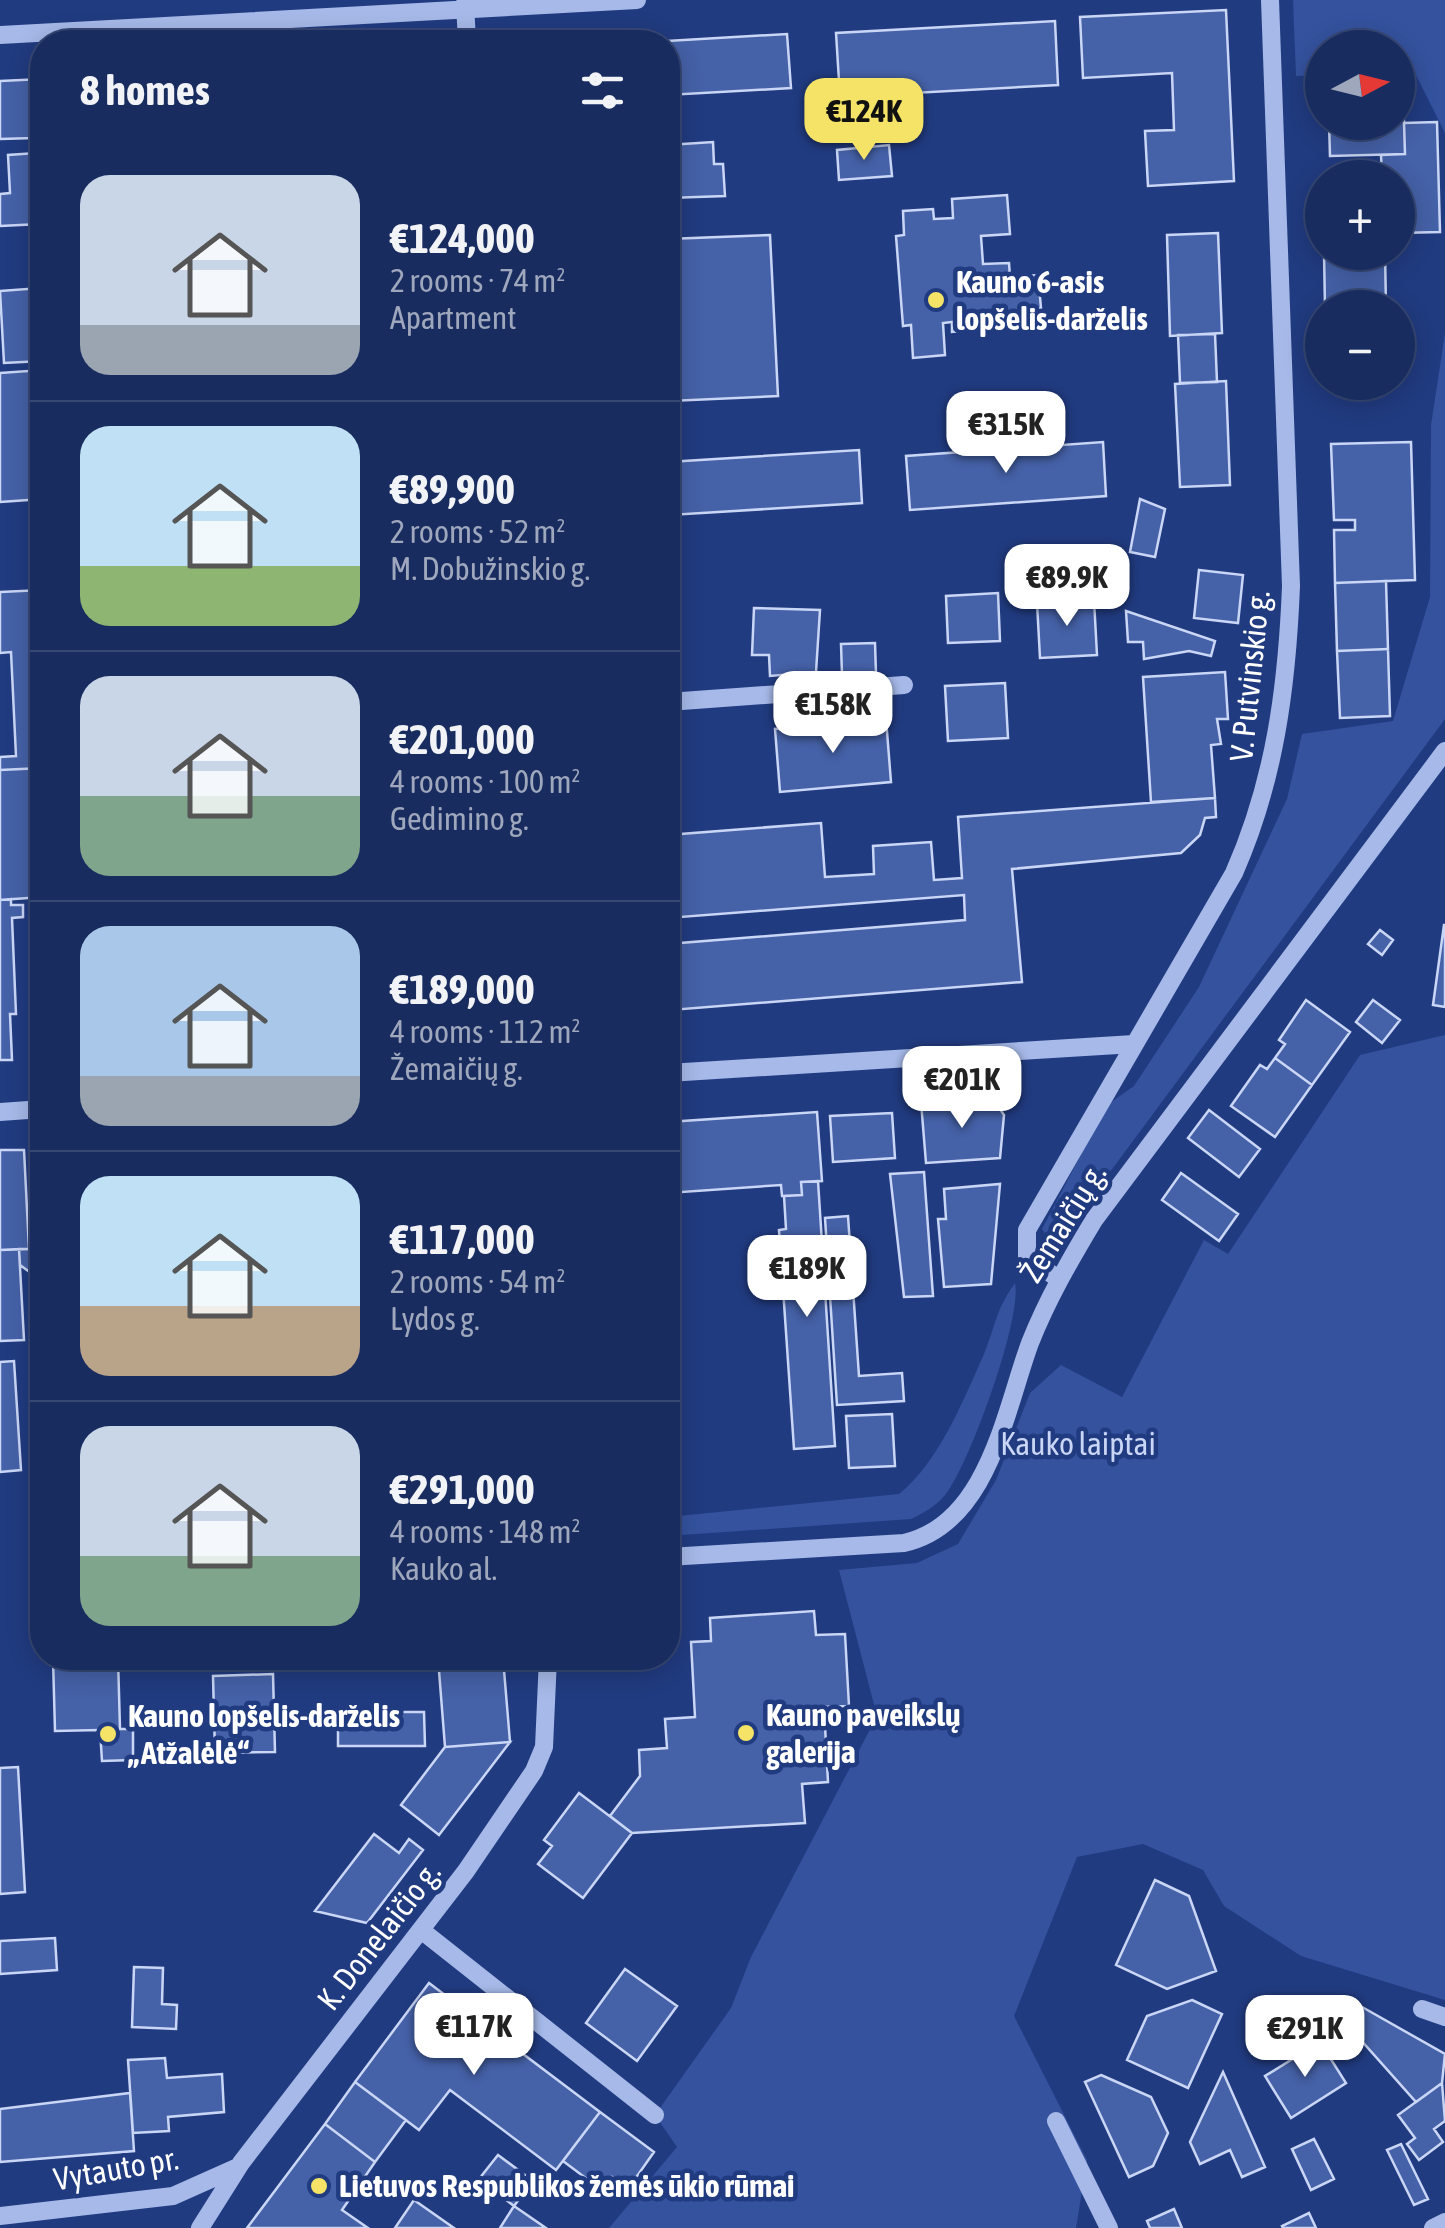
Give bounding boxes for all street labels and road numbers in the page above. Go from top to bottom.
street label: V. Putvinskio g. [1222,589,1277,763]
street label: Žemaičių g. [1012,1157,1113,1289]
street label: K. Donelaičio g. [309,1854,448,2017]
street label: Vytauto pr. [51,2139,181,2198]

